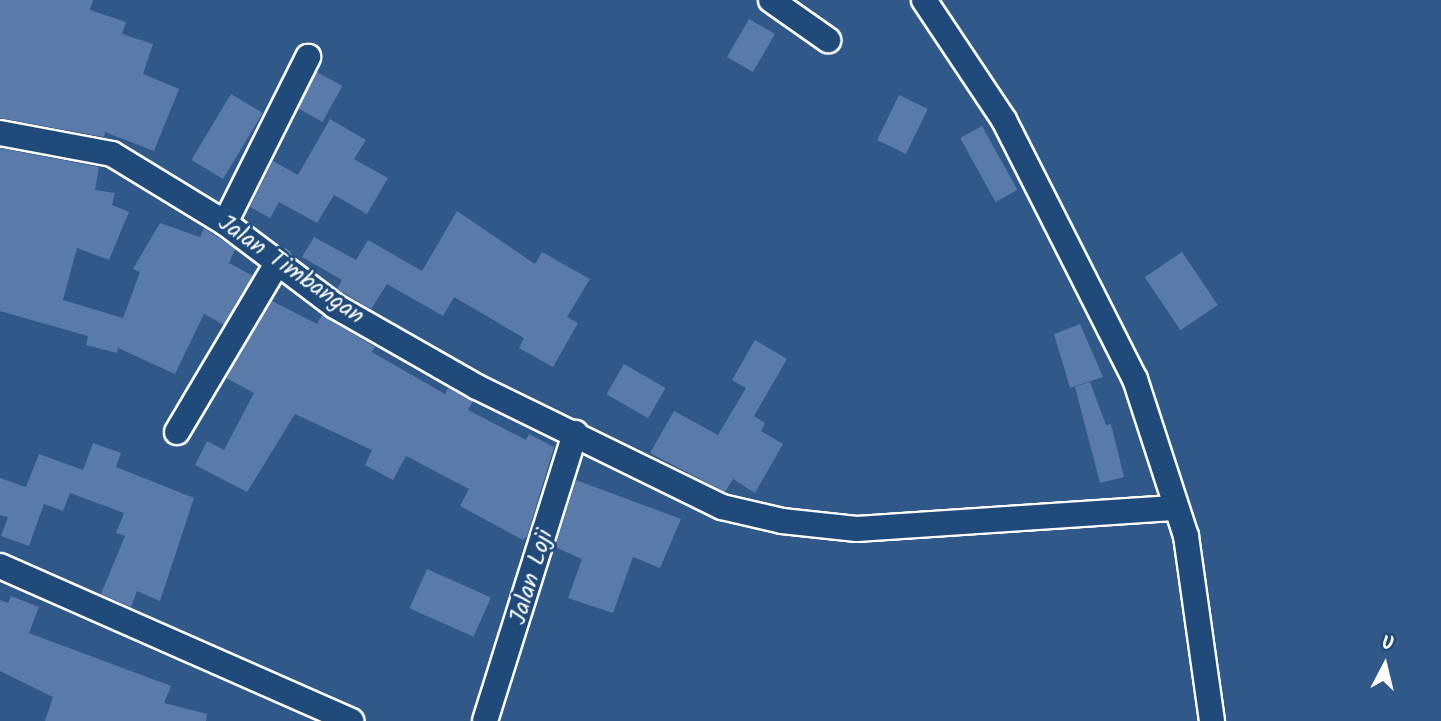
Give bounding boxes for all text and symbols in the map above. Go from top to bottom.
street label: Jalan Timbangan [212,209,370,331]
street label: Jalan Loji [504,526,560,628]
text: U [1380,629,1395,660]
north arrow [1350,630,1420,700]

